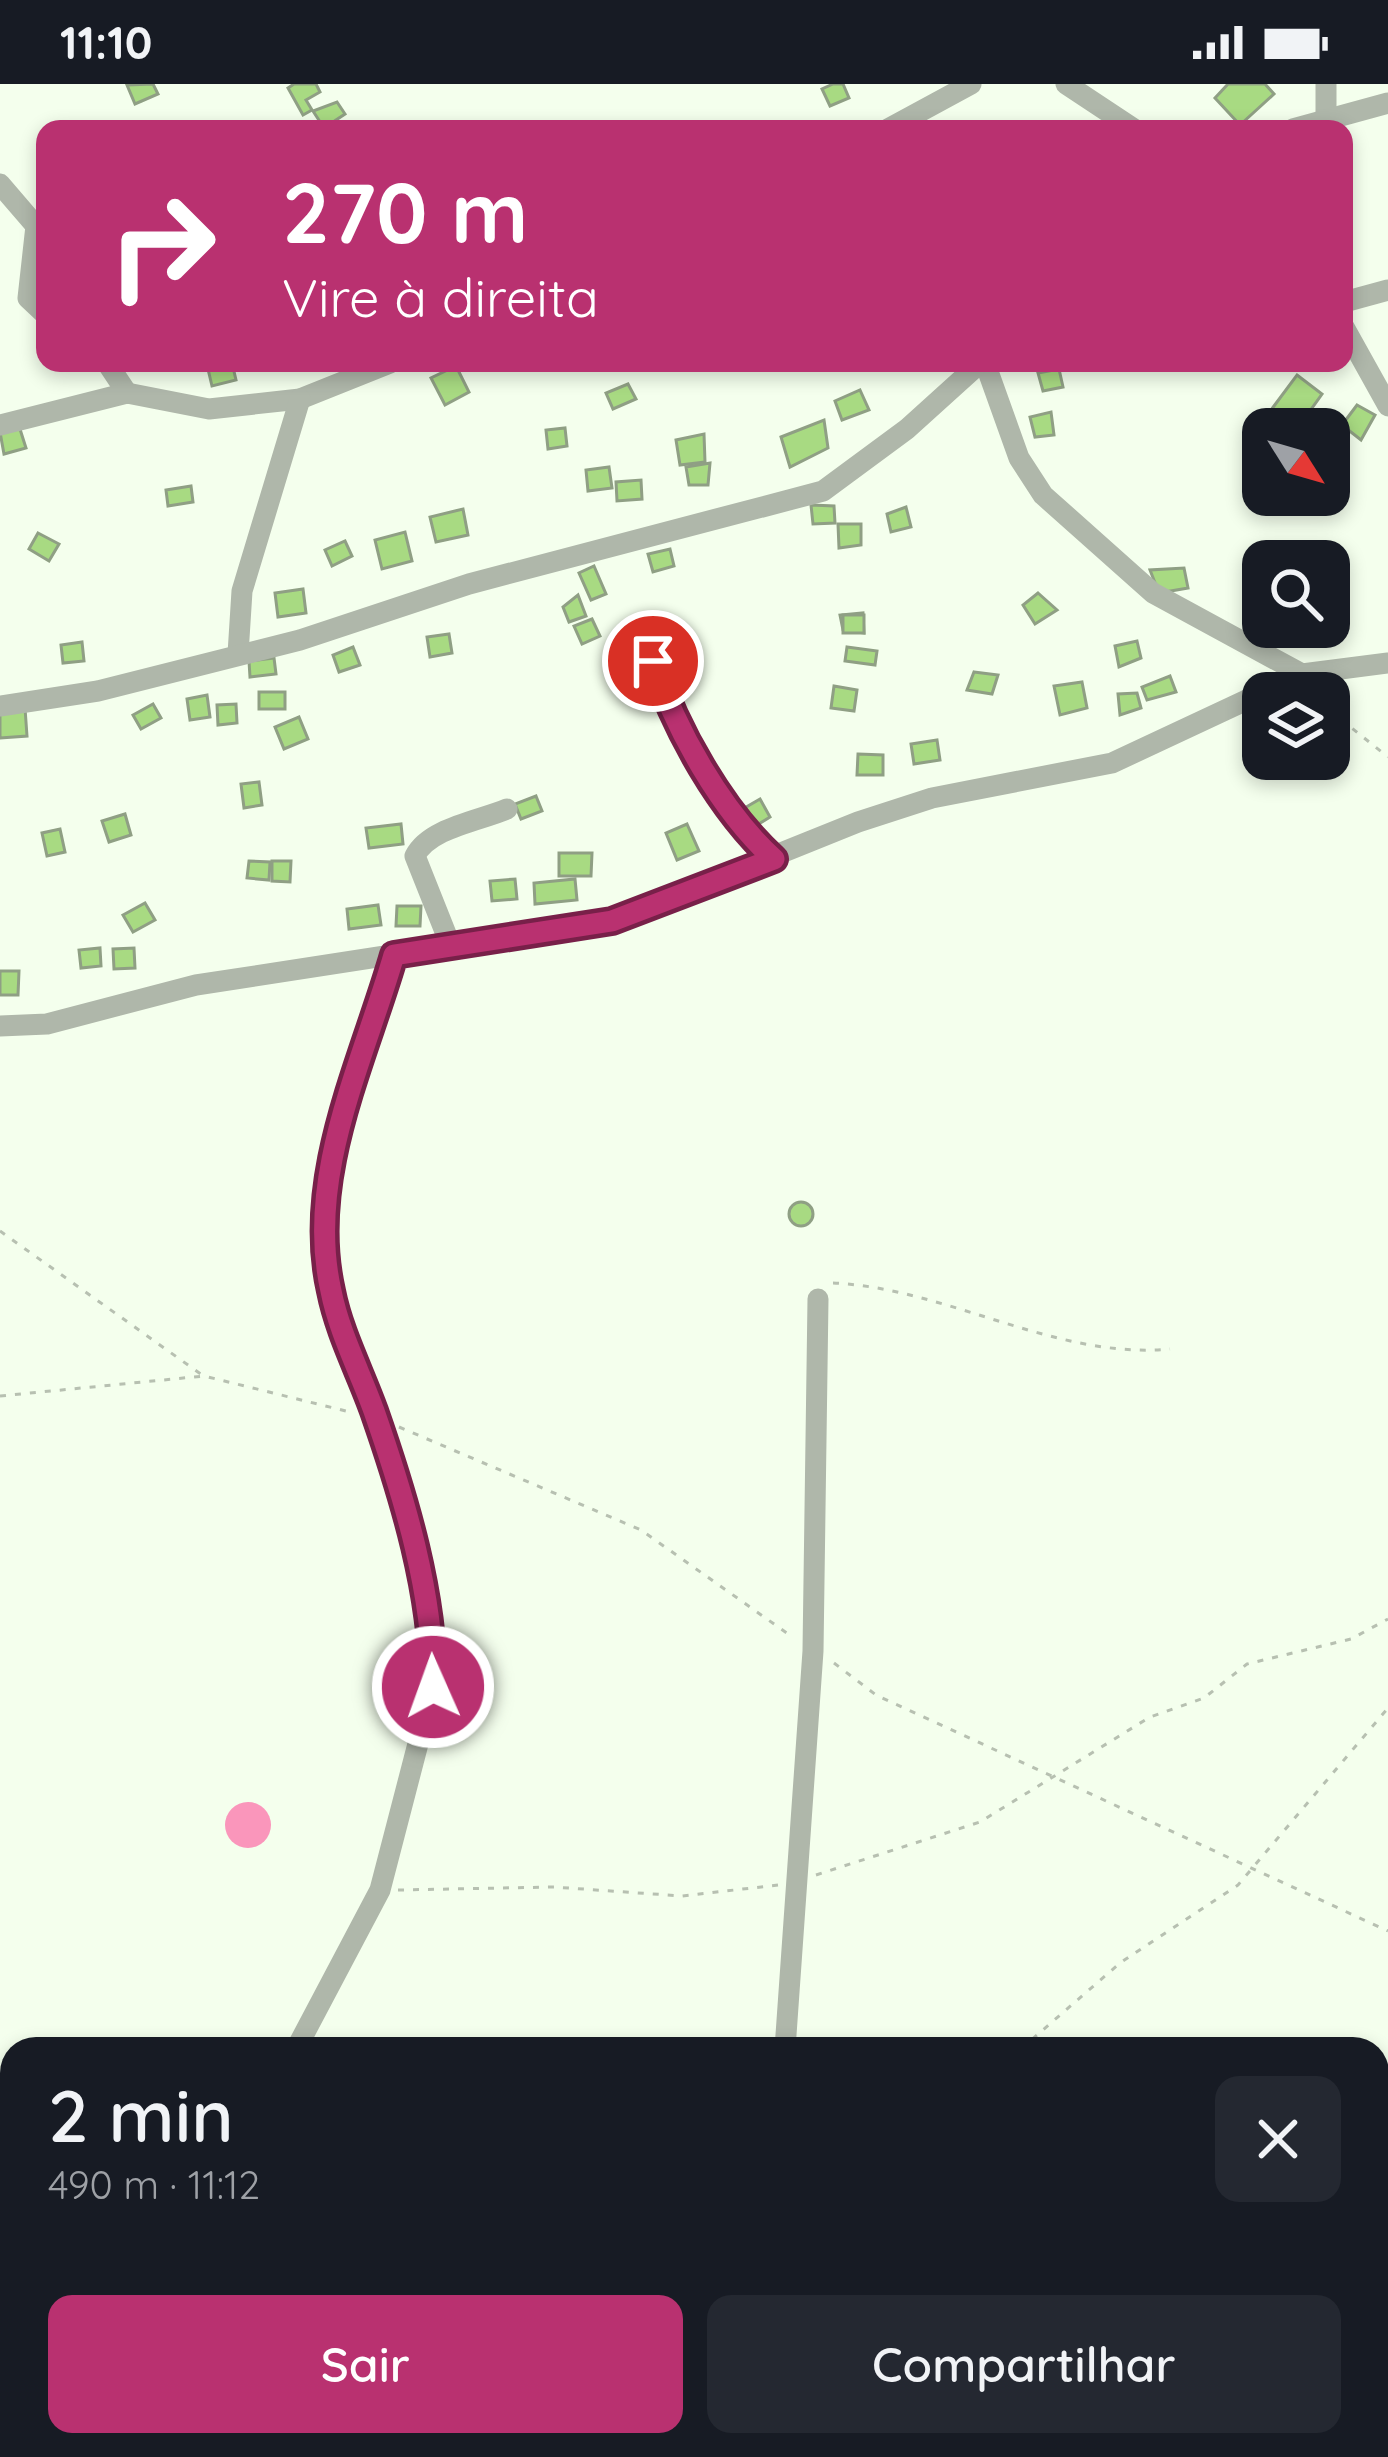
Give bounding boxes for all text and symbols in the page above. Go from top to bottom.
text: 11:10 [60,14,152,70]
text: 270 m [282,159,528,264]
icon: right [84,168,240,324]
text: Vire à direita [282,263,599,331]
north arrow [1242,408,1350,516]
map controls [1242,408,1350,780]
button: search [1242,540,1350,648]
pin [602,610,704,712]
icon: arrive [620,628,686,694]
button: layers [1242,672,1350,780]
position arrow [370,1624,496,1750]
text: 2 min [48,2070,234,2160]
button: close [1215,2076,1341,2202]
text: 490 m · 11:12 [48,2160,260,2209]
button: Sair [48,2295,683,2433]
button: Compartilhar [707,2295,1341,2433]

